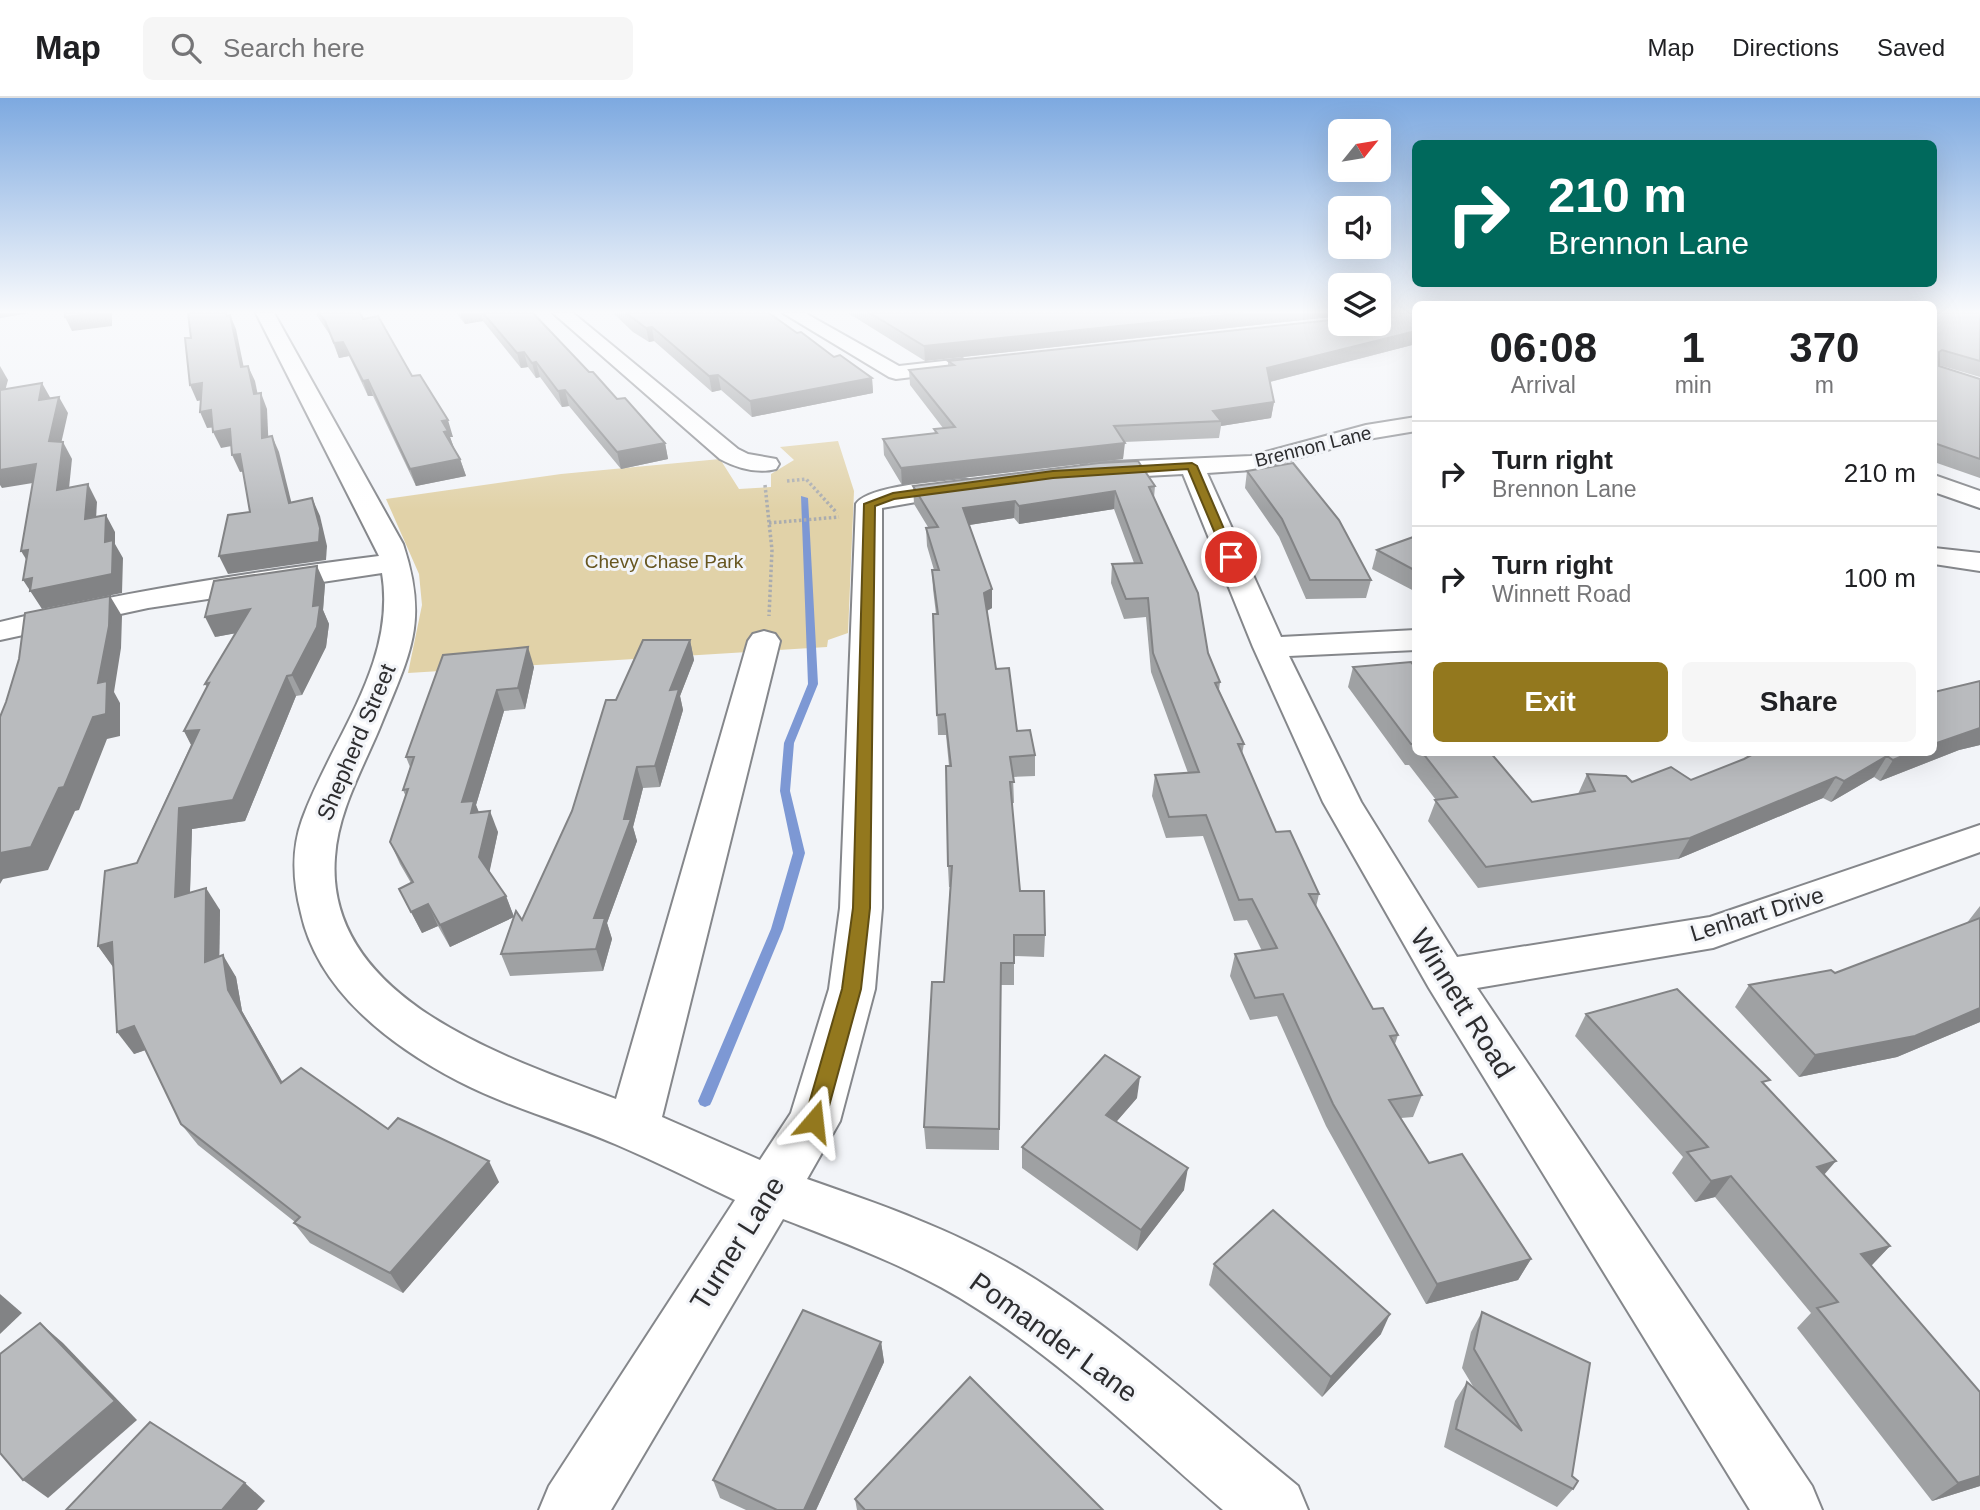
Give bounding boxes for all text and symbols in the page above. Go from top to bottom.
search box [143,17,633,80]
text: Map [35,29,101,66]
icon: search [167,29,205,67]
text: Search here [223,33,365,63]
text: Map [1648,34,1694,61]
text: Directions [1732,34,1839,61]
text: Saved [1877,34,1945,61]
north arrow [1328,119,1391,182]
map controls [1328,119,1391,336]
icon: right [1433,168,1524,259]
text: 210 m [1548,168,1687,222]
button: sound [1328,196,1391,259]
text: Brennon Lane [1548,225,1749,261]
button: layers [1328,273,1391,336]
text: 06:08 [1490,324,1597,371]
text: 1 [1681,324,1705,371]
text: 370 [1789,324,1859,371]
text: Arrival [1511,372,1576,398]
text: min [1675,372,1712,398]
text: m [1815,372,1834,398]
street label: Brennon Lane [1253,422,1374,471]
text: Turn right [1492,445,1613,475]
icon: right [1433,455,1471,493]
text: 210 m [1844,458,1916,488]
text: Brennon Lane [1492,476,1637,502]
pin [1201,527,1261,587]
icon: arrive [1212,538,1250,576]
text: Turn right [1492,550,1613,580]
park label: Chevy Chase Park [585,551,744,572]
icon: right [1433,560,1471,598]
text: 100 m [1844,563,1916,593]
text: Winnett Road [1492,581,1631,607]
street label: Shepherd Street [311,659,401,824]
button: Exit [1433,662,1668,742]
button: Share [1682,662,1916,742]
street label: Lenhart Drive [1687,881,1827,947]
street label: Winnett Road [1404,923,1521,1083]
position arrow [777,1084,851,1158]
street label: Turner Lane [684,1171,791,1316]
street label: Pomander Lane [964,1266,1143,1409]

